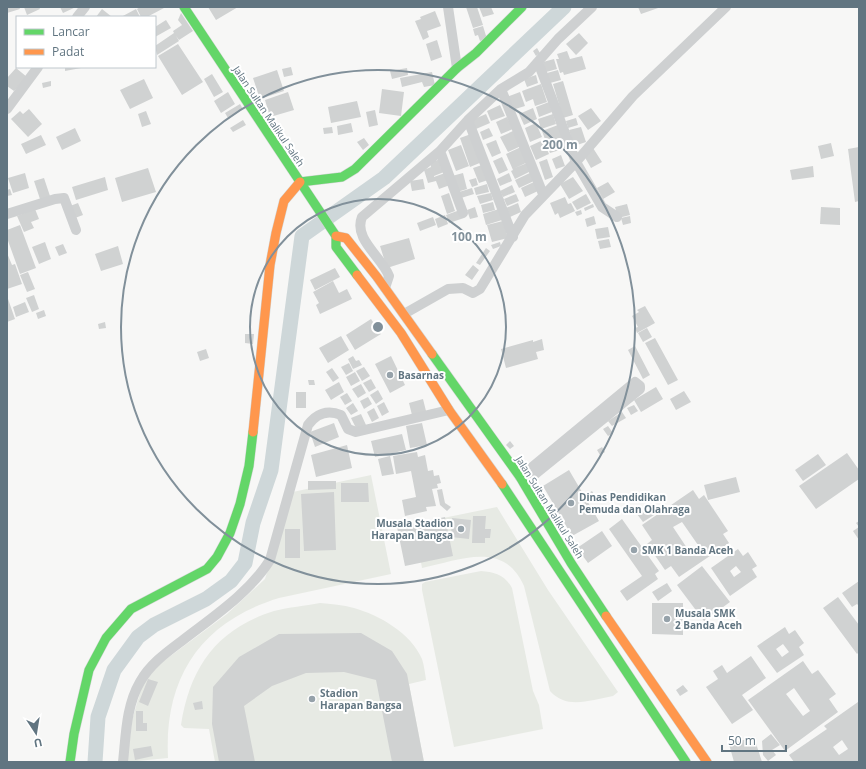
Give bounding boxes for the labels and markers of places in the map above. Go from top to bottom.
centre of rings [371,320,385,334]
place label: Basarnas [398,368,444,382]
marker: Basarnas [385,370,395,380]
place label: Dinas Pendidikan Pemuda dan Olahraga [579,490,690,516]
marker: Dinas Pendidikan Pemuda dan Olahraga [566,498,576,508]
place label: Musala Stadion Harapan Bangsa [371,516,453,542]
marker: Musala Stadion Harapan Bangsa [456,524,466,534]
place label: SMK 1 Banda Aceh [642,543,733,557]
marker: SMK 1 Banda Aceh [629,545,639,555]
place label: Musala SMK 2 Banda Aceh [675,606,742,632]
marker: Musala SMK 2 Banda Aceh [662,614,672,624]
place label: Stadion Harapan Bangsa [320,686,402,712]
marker: Stadion Harapan Bangsa [307,694,317,704]

